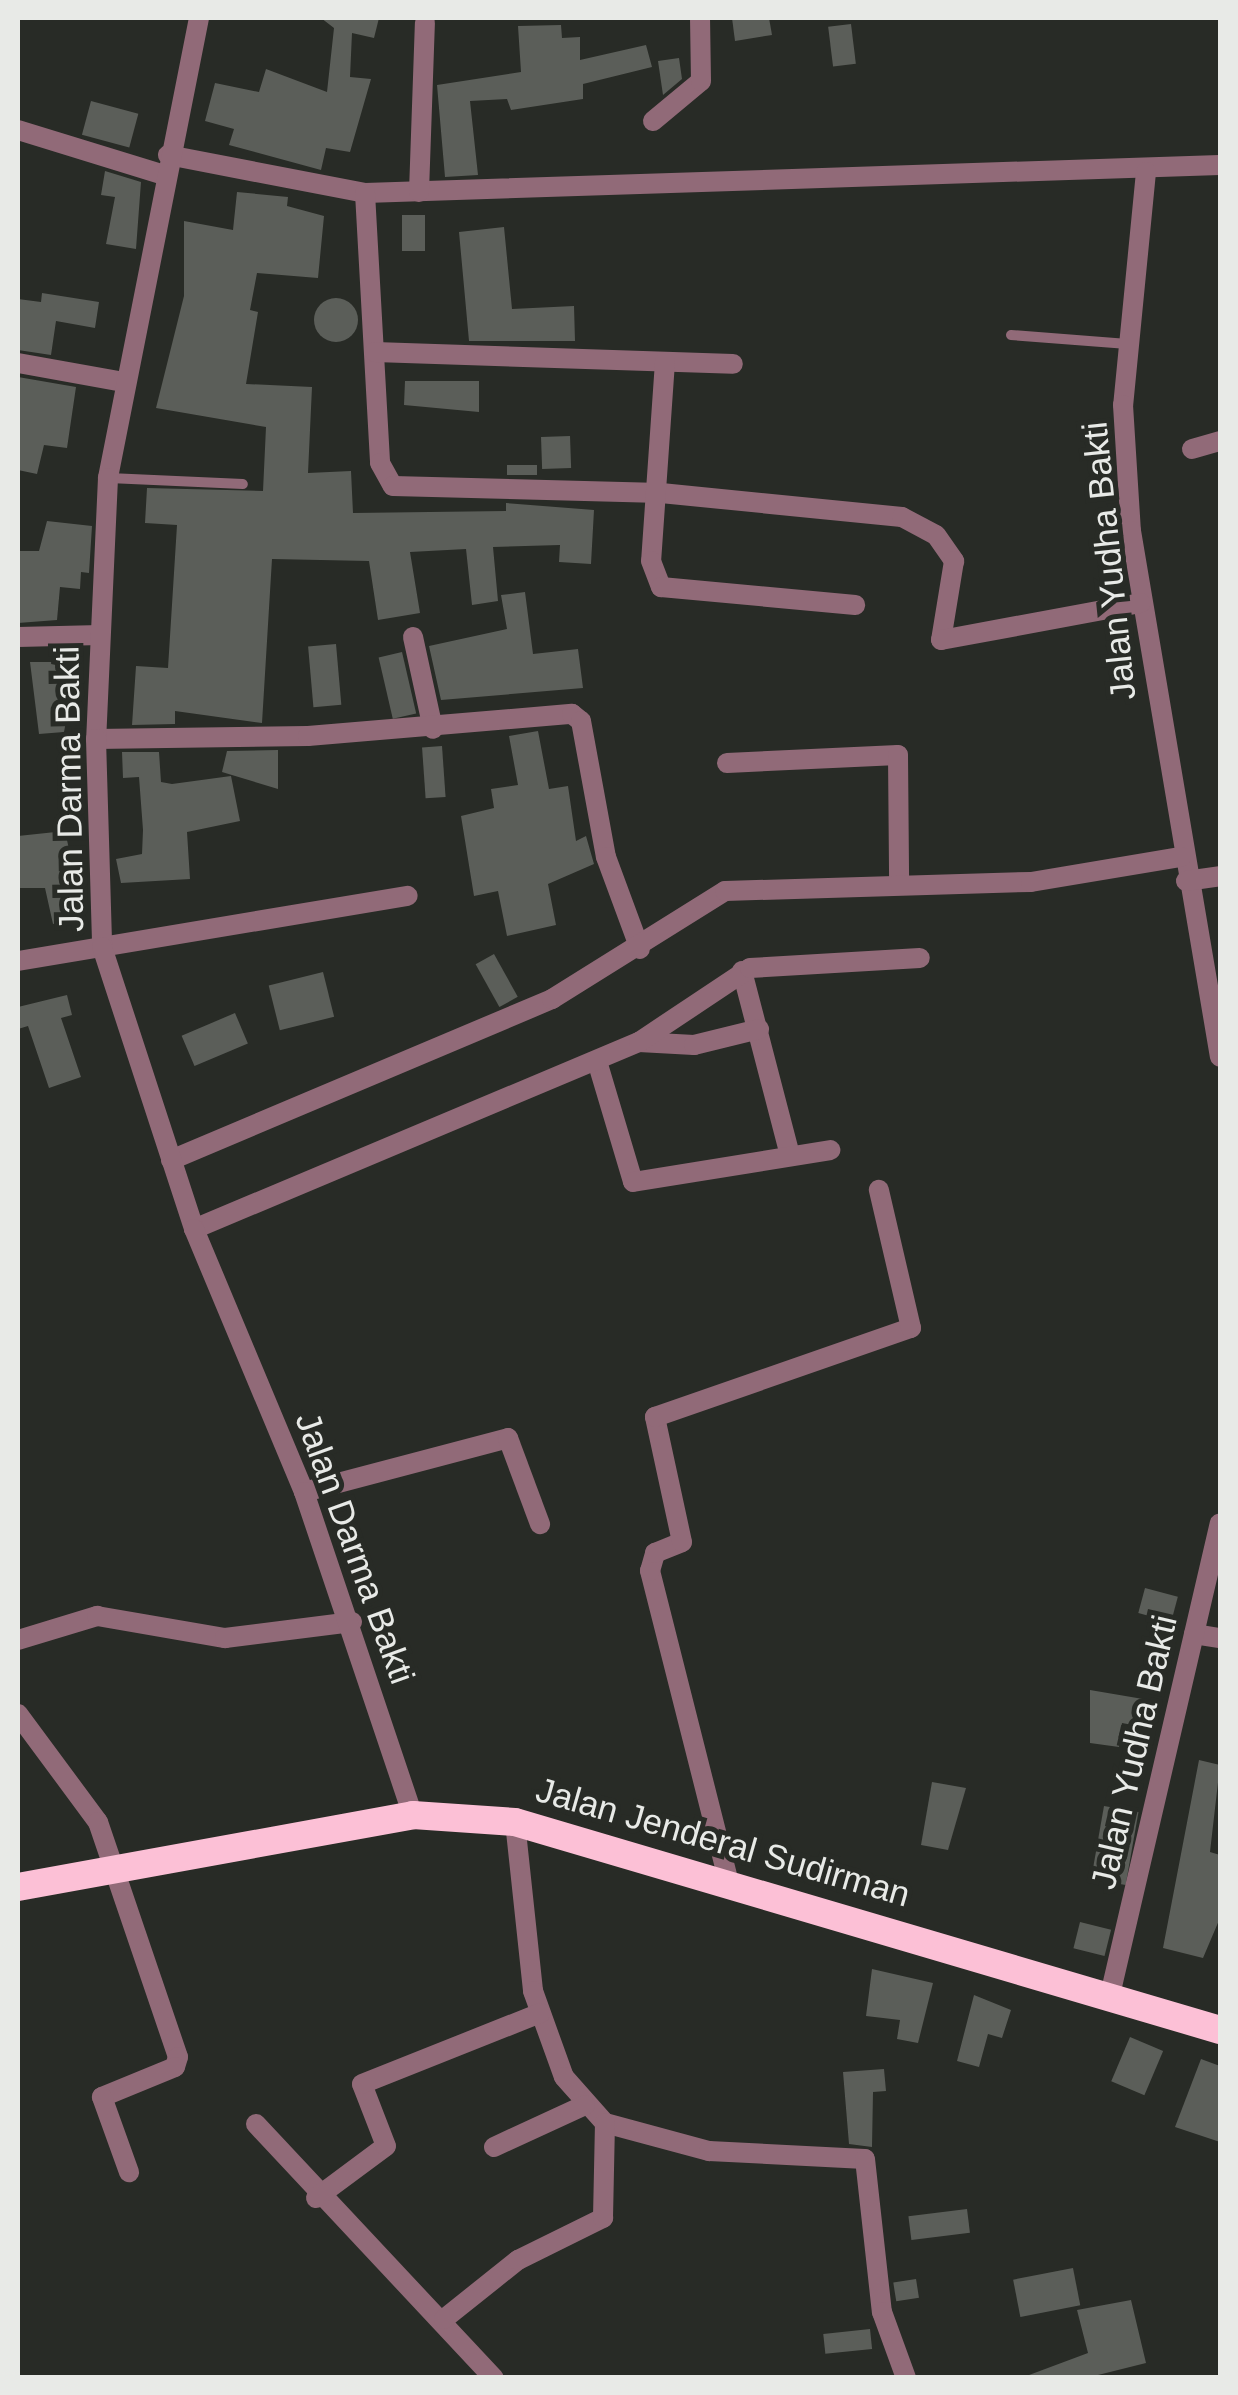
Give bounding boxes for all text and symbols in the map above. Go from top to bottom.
street label: Jalan Yudha Bakti [1073,419,1145,703]
street label: Jalan Darma Bakti [46,646,92,932]
street label: Jalan Darma Bakti [286,1406,424,1690]
street label: Jalan Yudha Bakti [1082,1611,1186,1893]
street label: Jalan Jenderal Sudirman [531,1768,915,1916]

